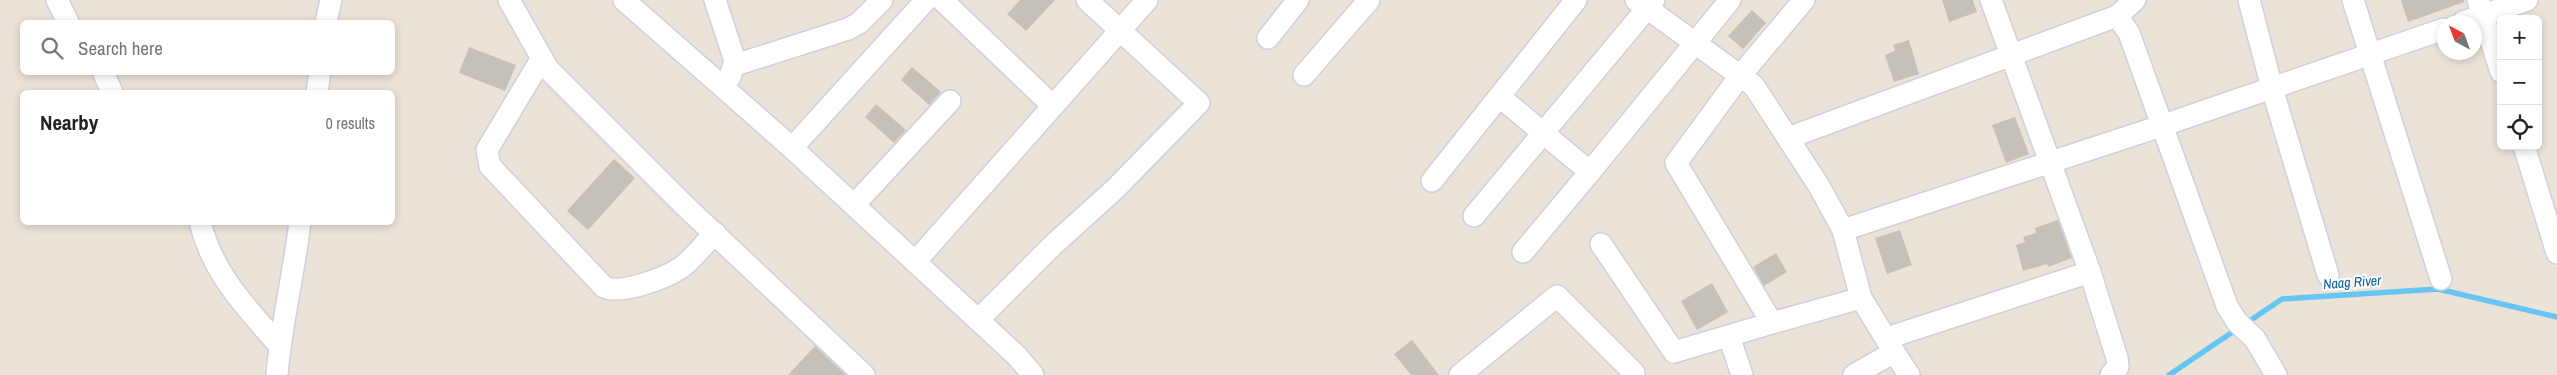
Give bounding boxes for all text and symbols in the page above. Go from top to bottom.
north arrow [2437,15,2482,60]
map controls [2497,15,2542,150]
button: + [2497,15,2542,60]
search box [20,20,395,75]
icon: search [38,34,66,62]
text: Search here [78,35,163,61]
button: − [2497,60,2542,105]
button: locate [2497,105,2542,150]
text: Nearby [40,108,98,137]
text: 0 results [325,112,375,134]
water label: Naag River [2322,271,2383,293]

